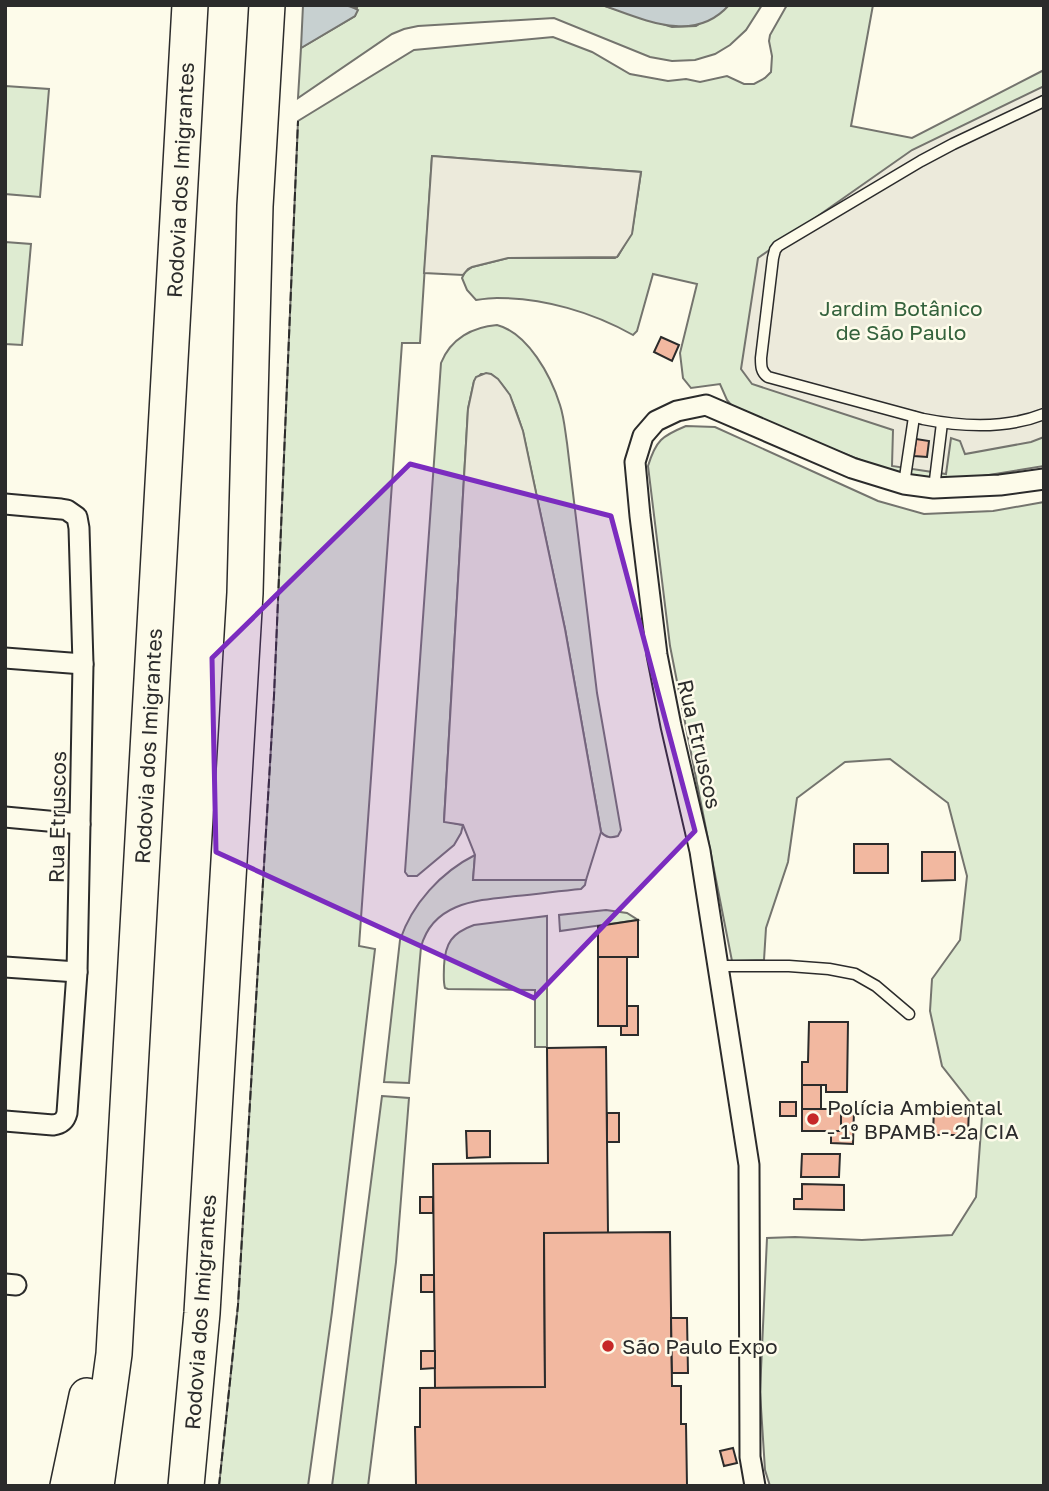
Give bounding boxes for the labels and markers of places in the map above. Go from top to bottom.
place label: Polícia Ambiental - 1º BPAMB - 2ª CIA [827,1094,1019,1144]
marker: Polícia Ambiental - 1º BPAMB - 2ª CIA [805,1111,821,1127]
place label: São Paulo Expo [622,1333,778,1359]
marker: São Paulo Expo [600,1338,616,1354]

